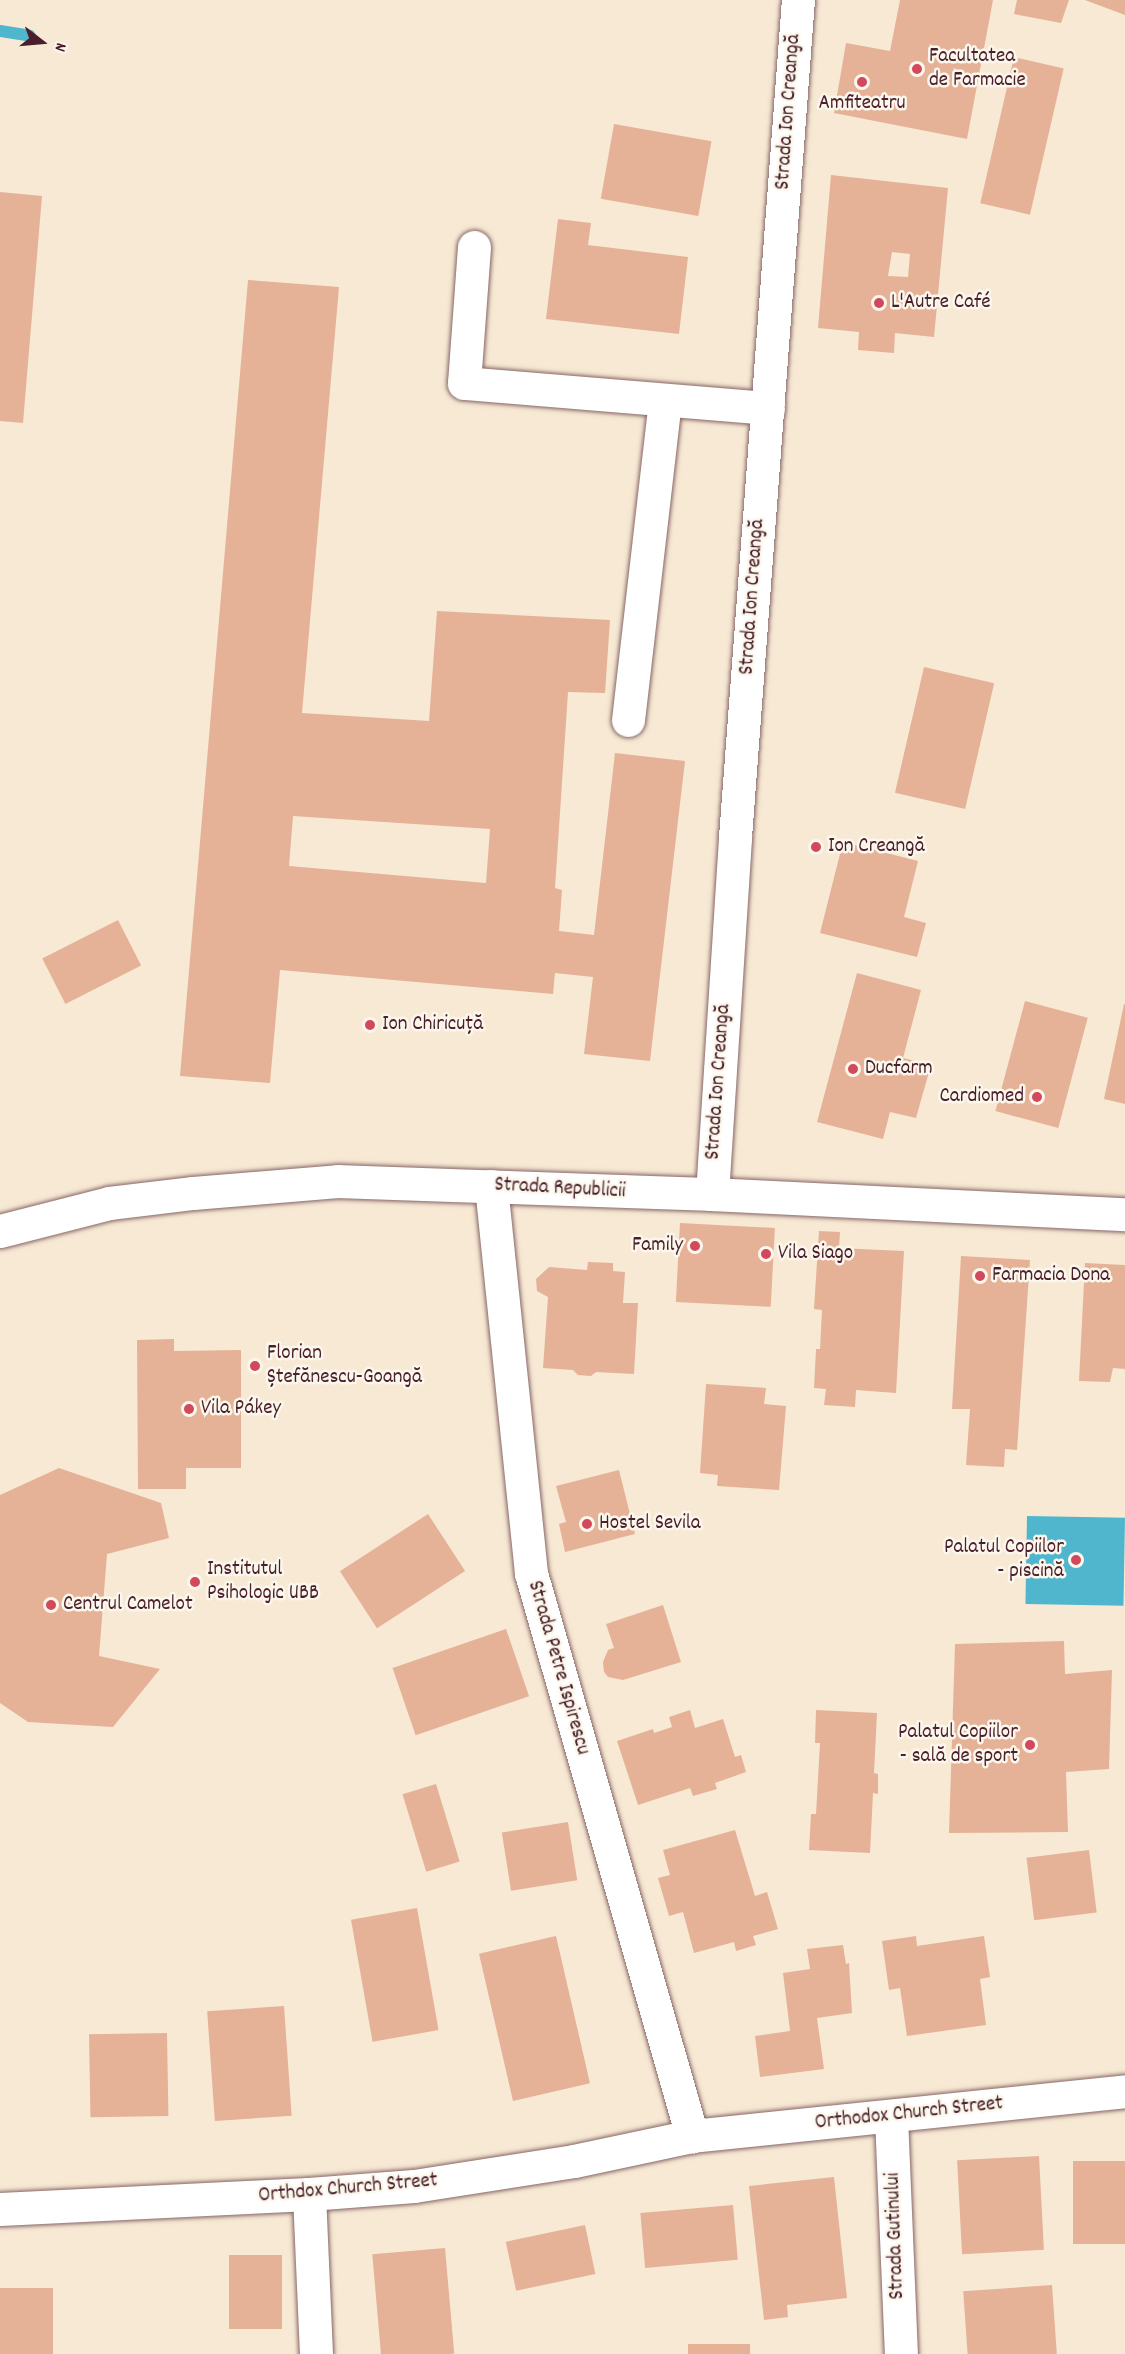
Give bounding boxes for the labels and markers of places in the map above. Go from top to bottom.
place label: Facultatea de Farmacie [929,44,1026,94]
marker: Facultatea de Farmacie [910,62,924,76]
marker: Amfiteatru [855,75,869,89]
place label: Amfiteatru [818,91,906,117]
place label: L'Autre Café [891,290,990,316]
marker: L'Autre Café [872,296,886,310]
place label: Ion Creangă [828,834,925,860]
marker: Ion Creangă [809,840,823,854]
place label: Ion Chiricuță [382,1012,484,1038]
marker: Ion Chiricuță [363,1018,377,1032]
place label: Ducfarm [865,1056,933,1082]
marker: Ducfarm [846,1062,860,1076]
place label: Cardiomed [939,1084,1024,1110]
marker: Cardiomed [1028,1088,1046,1106]
place label: Family [632,1233,683,1259]
marker: Family [688,1239,702,1253]
place label: Vila Siago [778,1241,853,1267]
marker: Vila Siago [759,1247,773,1261]
place label: Farmacia Dona [992,1263,1110,1289]
marker: Farmacia Dona [973,1269,987,1283]
place label: Florian Ștefănescu-Goangă [267,1341,422,1391]
marker: Florian Ștefănescu-Goangă [248,1359,262,1373]
place label: Vila Pákey [201,1396,281,1422]
marker: Vila Pákey [182,1402,196,1416]
place label: Hostel Sevila [599,1511,701,1537]
marker: Hostel Sevila [580,1517,594,1531]
place label: Palatul Copiilor - piscină [944,1535,1064,1585]
marker: Palatul Copiilor - piscină [1069,1553,1083,1567]
place label: Institutul Psihologic UBB [207,1557,319,1607]
marker: Institutul Psihologic UBB [188,1575,202,1589]
place label: Centrul Camelot [63,1592,193,1618]
marker: Centrul Camelot [44,1598,58,1612]
place label: Palatul Copiilor - sală de sport [898,1720,1018,1770]
marker: Palatul Copiilor - sală de sport [1023,1738,1037,1752]

